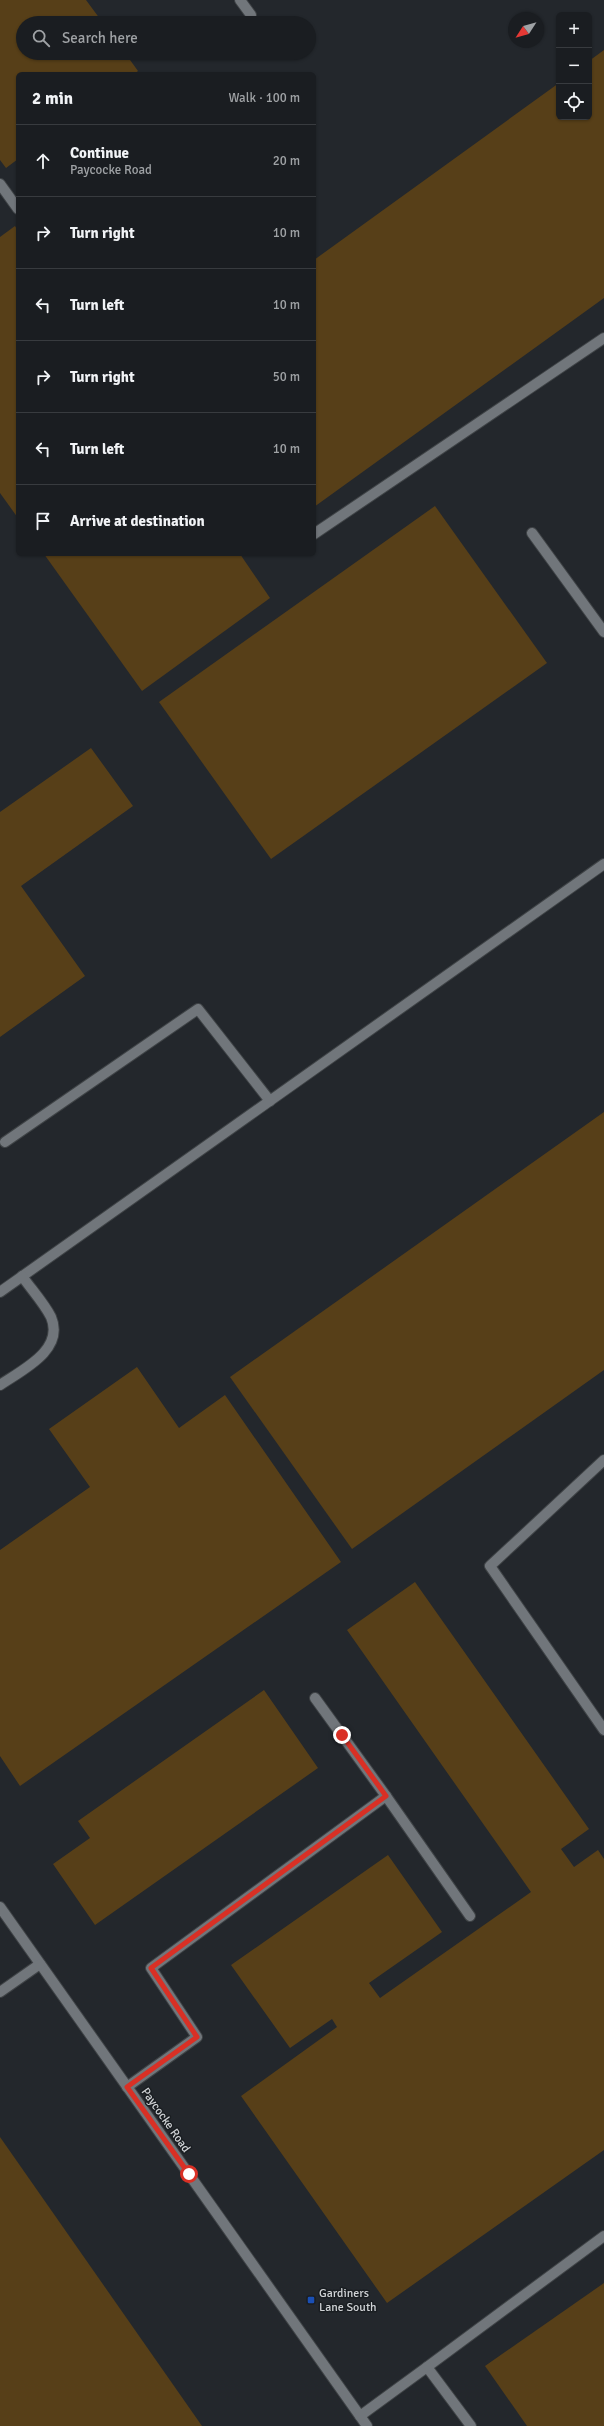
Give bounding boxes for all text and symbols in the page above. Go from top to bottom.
north arrow [508,12,544,48]
map controls [556,12,592,120]
button: + [556,12,592,48]
search box [16,16,316,60]
icon: search [30,27,52,49]
text: Search here [62,29,138,47]
button: − [556,48,592,84]
button: locate [556,84,592,120]
text: 2 min [32,88,73,109]
text: Walk · 100 m [229,90,300,106]
text: Continue [70,144,129,162]
icon: ahead [32,150,54,172]
text: 20 m [273,153,300,169]
text: Paycocke Road [70,162,152,178]
icon: right [32,222,54,244]
text: Turn right [70,224,135,242]
text: 10 m [273,225,300,241]
icon: left [32,294,54,316]
text: Turn left [70,296,124,314]
text: 10 m [273,297,300,313]
icon: right [32,366,54,388]
text: Turn right [70,368,135,386]
text: 50 m [273,369,300,385]
icon: left [32,438,54,460]
text: Turn left [70,440,124,458]
text: 10 m [273,441,300,457]
icon: arrive [32,510,54,532]
text: Arrive at destination [70,512,205,530]
route end [333,1726,351,1744]
street label: Paycocke Road [138,2085,193,2156]
route start [180,2165,198,2183]
place label: Gardiners Lane South [319,2286,377,2315]
marker: Gardiners Lane South [306,2295,316,2305]

